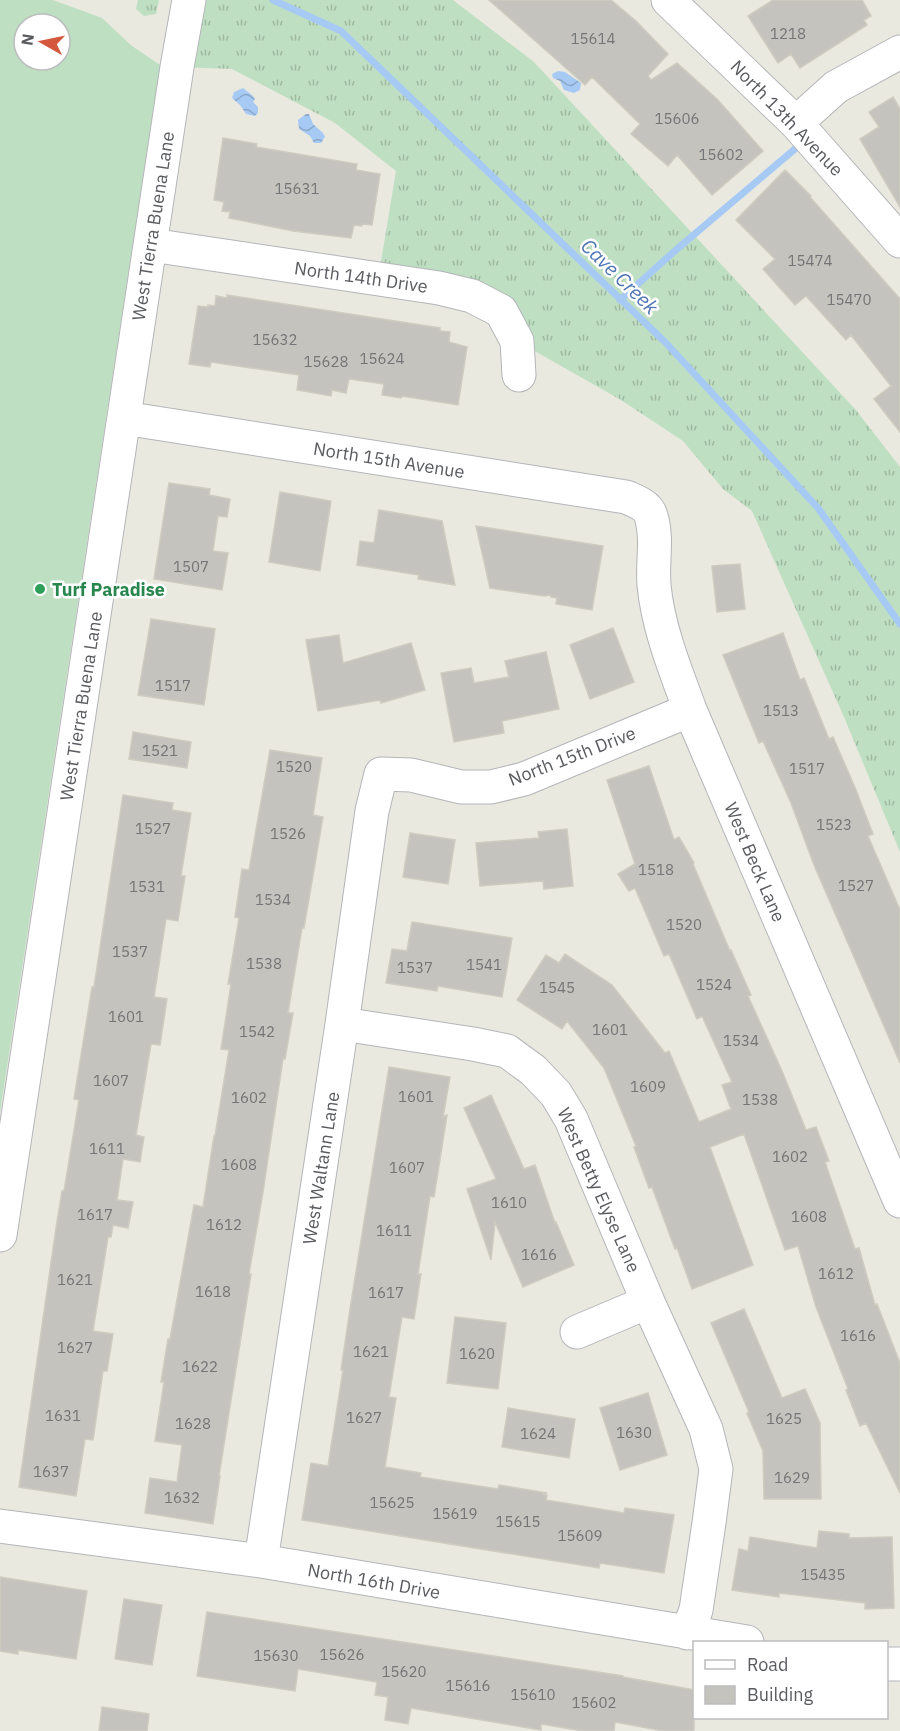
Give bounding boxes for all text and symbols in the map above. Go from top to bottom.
north arrow [12,12,72,72]
house number: 1218 [770,24,806,43]
house number: 15614 [570,29,616,48]
text: N [16,32,38,47]
street label: North 13th Avenue [726,55,848,181]
house number: 15606 [654,109,700,128]
street label: West Tierra Buena Lane [127,130,179,322]
house number: 15602 [698,145,744,164]
house number: 15631 [274,179,320,198]
water label: Cave Creek [575,232,665,320]
house number: 15474 [787,251,833,270]
street label: North 14th Drive [293,256,429,298]
house number: 15470 [826,290,872,309]
house number: 15632 [252,330,298,349]
house number: 15624 [359,349,405,368]
house number: 15628 [303,352,349,371]
street label: North 15th Avenue [312,437,466,483]
house number: 1507 [173,557,209,576]
place label: Turf Paradise [52,578,165,601]
marker: Turf Paradise [33,582,47,596]
street label: West Tierra Buena Lane [55,610,107,802]
house number: 1517 [155,676,191,695]
house number: 1513 [763,701,799,720]
street label: North 15th Drive [505,721,639,791]
house number: 1521 [142,741,178,760]
house number: 1520 [276,757,312,776]
house number: 1517 [789,759,825,778]
street label: West Beck Lane [719,799,791,926]
house number: 1523 [816,815,852,834]
house number: 1527 [135,819,171,838]
house number: 1526 [270,824,306,843]
house number: 1518 [638,860,674,879]
house number: 1527 [838,876,874,895]
house number: 1531 [129,877,165,896]
house number: 1534 [255,890,291,909]
house number: 1520 [666,915,702,934]
house number: 1537 [112,942,148,961]
house number: 1538 [246,954,282,973]
house number: 1541 [466,955,502,974]
house number: 1537 [397,958,433,977]
house number: 1524 [696,975,732,994]
house number: 1545 [539,978,575,997]
house number: 1601 [108,1007,144,1026]
house number: 1601 [592,1020,628,1039]
house number: 1542 [239,1022,275,1041]
house number: 1534 [723,1031,759,1050]
house number: 1607 [93,1071,129,1090]
house number: 1609 [630,1077,666,1096]
house number: 1601 [398,1087,434,1106]
house number: 1602 [231,1088,267,1107]
street label: West Waltann Lane [298,1090,344,1246]
house number: 1538 [742,1090,778,1109]
street label: West Betty Elyse Lane [552,1104,646,1276]
house number: 1611 [89,1139,125,1158]
house number: 1602 [772,1147,808,1166]
house number: 1608 [221,1155,257,1174]
house number: 1607 [389,1158,425,1177]
house number: 1610 [491,1193,527,1212]
house number: 1617 [77,1205,113,1224]
house number: 1608 [791,1207,827,1226]
house number: 1612 [206,1215,242,1234]
house number: 1611 [376,1221,412,1240]
house number: 1616 [521,1245,557,1264]
house number: 1612 [818,1264,854,1283]
house number: 1621 [57,1270,93,1289]
house number: 1618 [195,1282,231,1301]
house number: 1617 [368,1283,404,1302]
house number: 1616 [840,1326,876,1345]
house number: 1627 [57,1338,93,1357]
house number: 1621 [353,1342,389,1361]
house number: 1620 [459,1344,495,1363]
house number: 1622 [182,1357,218,1376]
house number: 1631 [45,1406,81,1425]
house number: 1627 [346,1408,382,1427]
house number: 1625 [766,1409,802,1428]
house number: 1628 [175,1414,211,1433]
house number: 1630 [616,1423,652,1442]
house number: 1624 [520,1424,556,1443]
house number: 1637 [33,1462,69,1481]
house number: 1629 [774,1468,810,1487]
house number: 1632 [164,1488,200,1507]
house number: 15625 [369,1493,415,1512]
house number: 15619 [432,1504,478,1523]
house number: 15615 [495,1512,541,1531]
house number: 15609 [557,1526,603,1545]
street label: North 16th Drive [306,1558,442,1604]
house number: 15435 [800,1565,846,1584]
legend [693,1641,888,1719]
house number: 15626 [319,1645,365,1664]
house number: 15630 [253,1646,299,1665]
text: Road [747,1653,788,1676]
house number: 15620 [381,1662,427,1681]
house number: 15616 [445,1676,491,1695]
text: Building [747,1683,814,1706]
house number: 15610 [510,1685,556,1704]
house number: 15602 [571,1693,617,1712]

